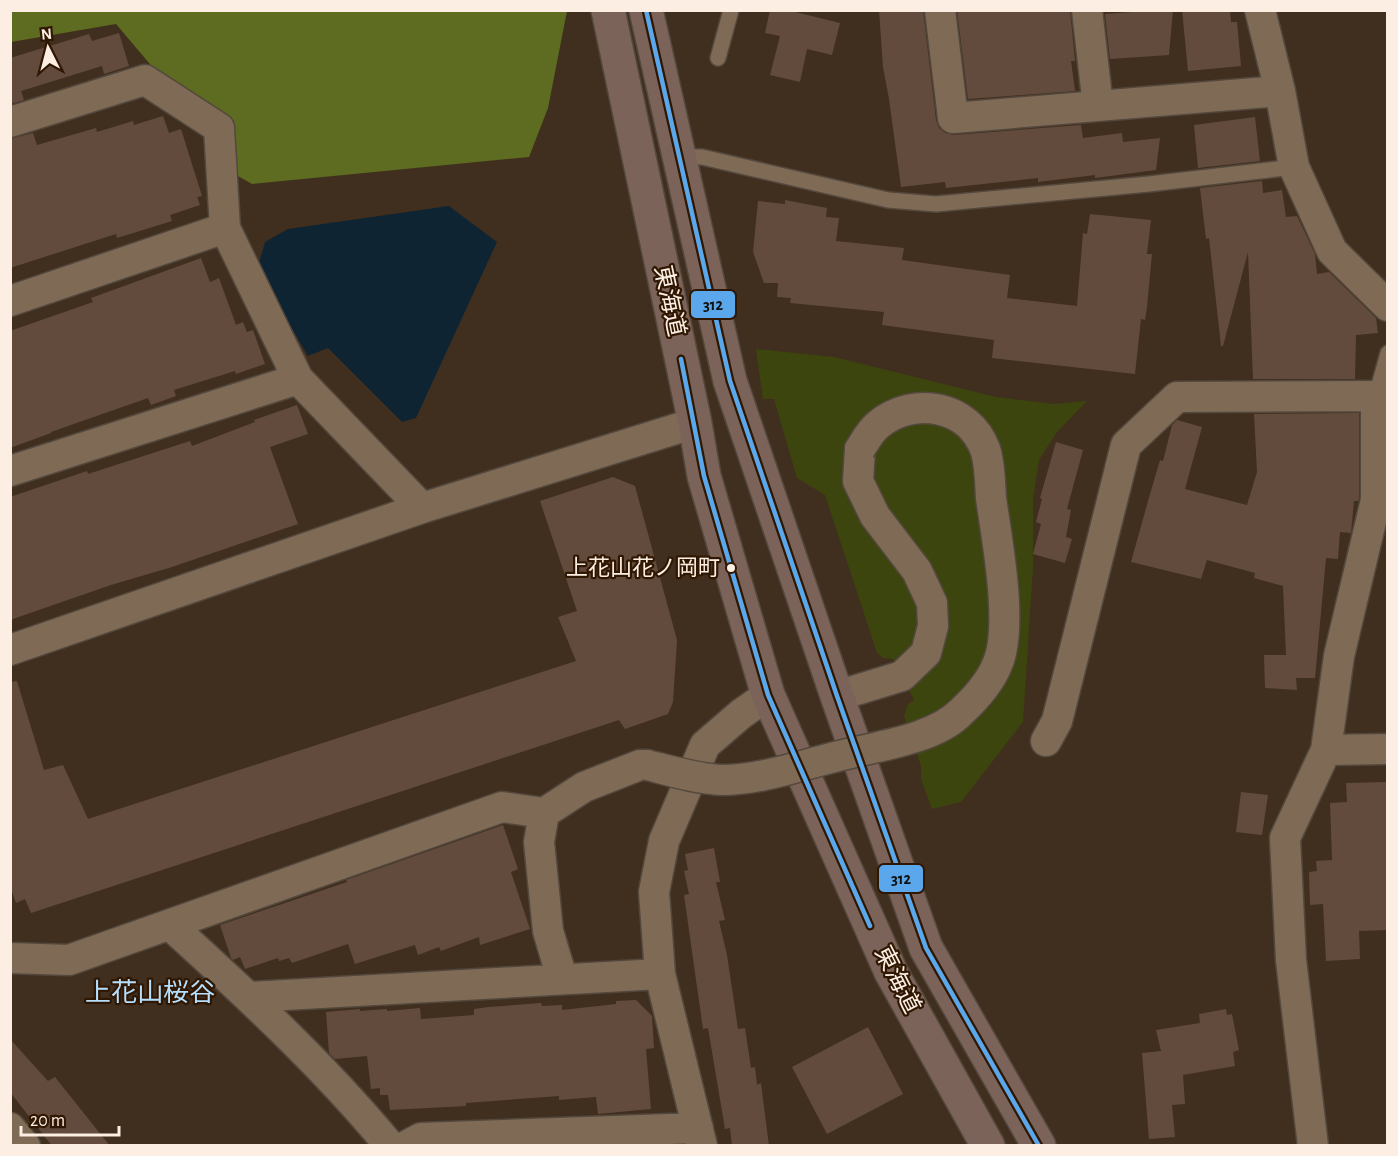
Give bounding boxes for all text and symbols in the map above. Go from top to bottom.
north arrow [18,18,78,78]
text: N [40,26,53,43]
street label: 東海道 [650,263,690,339]
line badge: 312 [690,290,736,319]
text: 312 [703,297,724,313]
place label: 上花山花ノ岡町 [566,556,720,579]
marker: 上花山花ノ岡町 [725,562,737,574]
line badge: 312 [878,864,924,893]
text: 312 [891,871,912,887]
street label: 東海道 [870,942,926,1018]
district label: 上花山桜谷 [85,978,215,1006]
scale bar [21,1099,118,1137]
text: 20 m [30,1112,65,1130]

